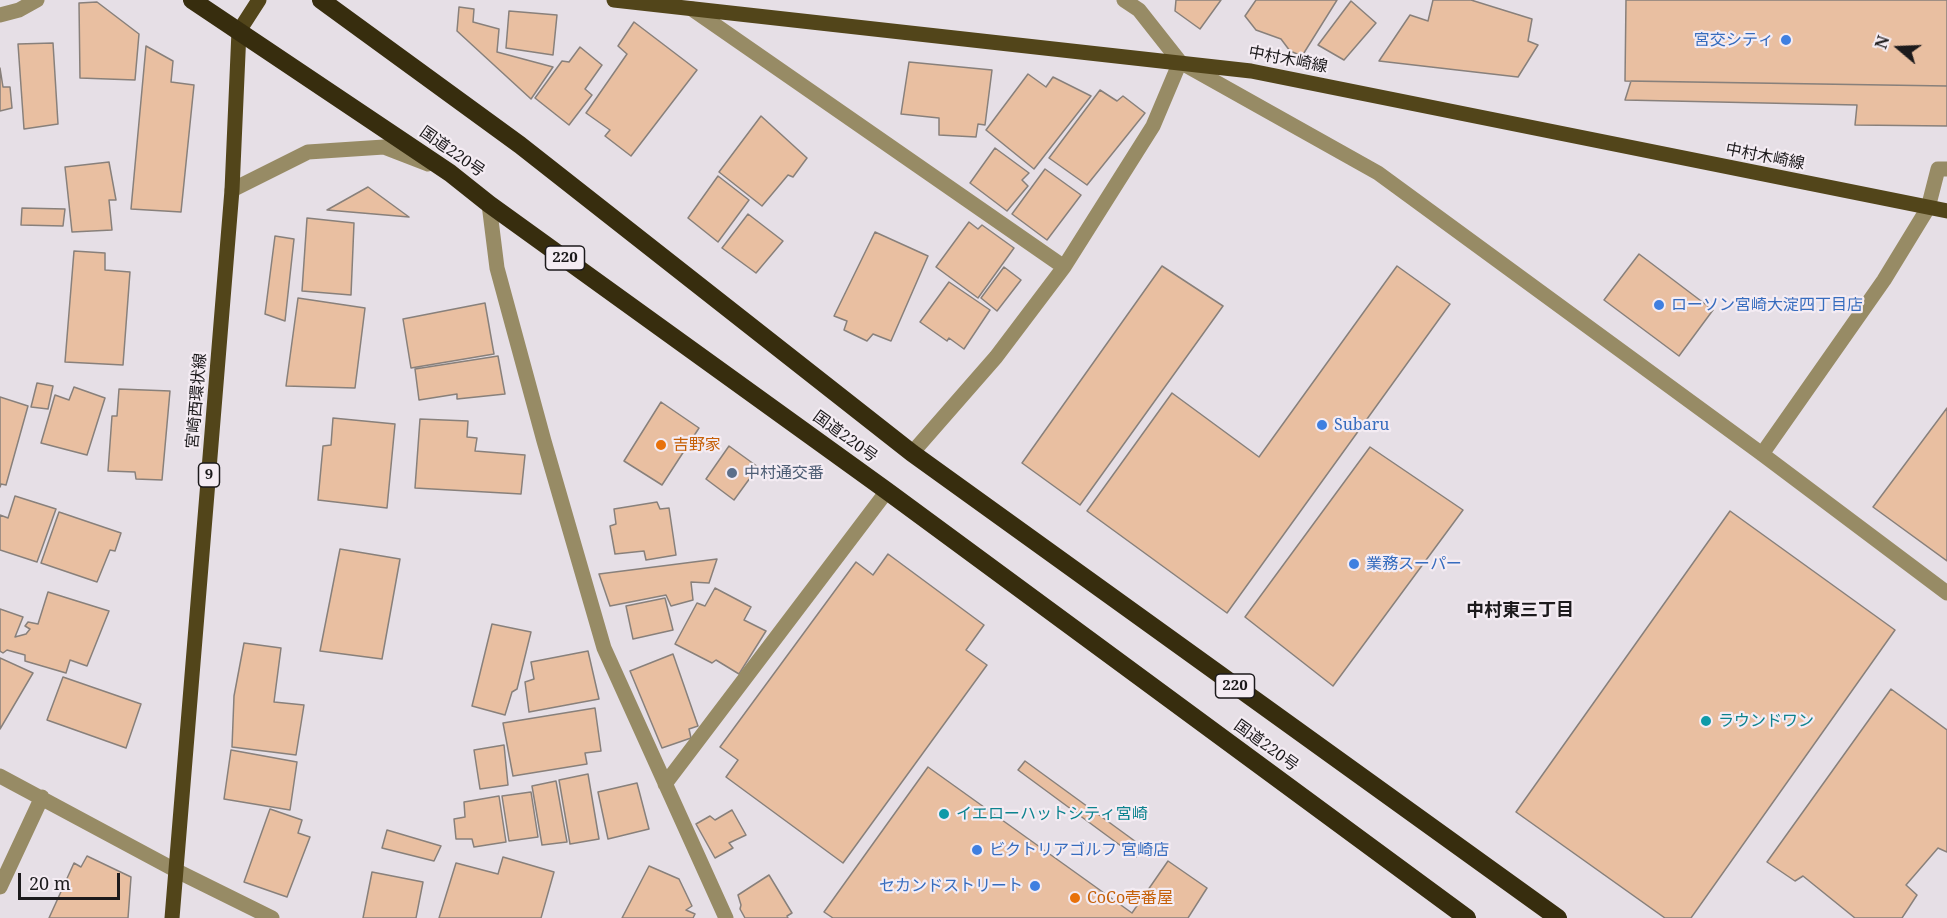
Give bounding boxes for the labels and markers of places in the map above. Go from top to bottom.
place label: 宮交シティ [1694,30,1774,50]
marker: 宮交シティ [1779,33,1793,47]
place label: ローソン宮崎大淀四丁目店 [1671,295,1863,315]
marker: ローソン宮崎大淀四丁目店 [1652,298,1666,312]
place label: Subaru [1334,415,1389,435]
marker: Subaru [1315,418,1329,432]
place label: 吉野家 [673,435,721,455]
marker: 吉野家 [654,438,668,452]
place label: 中村通交番 [744,463,824,483]
marker: 中村通交番 [725,466,739,480]
place label: 業務スーパー [1366,554,1462,574]
marker: 業務スーパー [1347,557,1361,571]
place label: ラウンドワン [1718,711,1814,731]
marker: ラウンドワン [1699,714,1713,728]
place label: イエローハットシティ宮崎 [956,804,1148,824]
marker: イエローハットシティ宮崎 [937,807,951,821]
place label: ビクトリアゴルフ 宮崎店 [989,840,1169,860]
marker: ビクトリアゴルフ 宮崎店 [970,843,984,857]
place label: セカンドストリート [879,876,1023,896]
marker: セカンドストリート [1028,879,1042,893]
place label: CoCo壱番屋 [1087,888,1173,908]
marker: CoCo壱番屋 [1068,891,1082,905]

